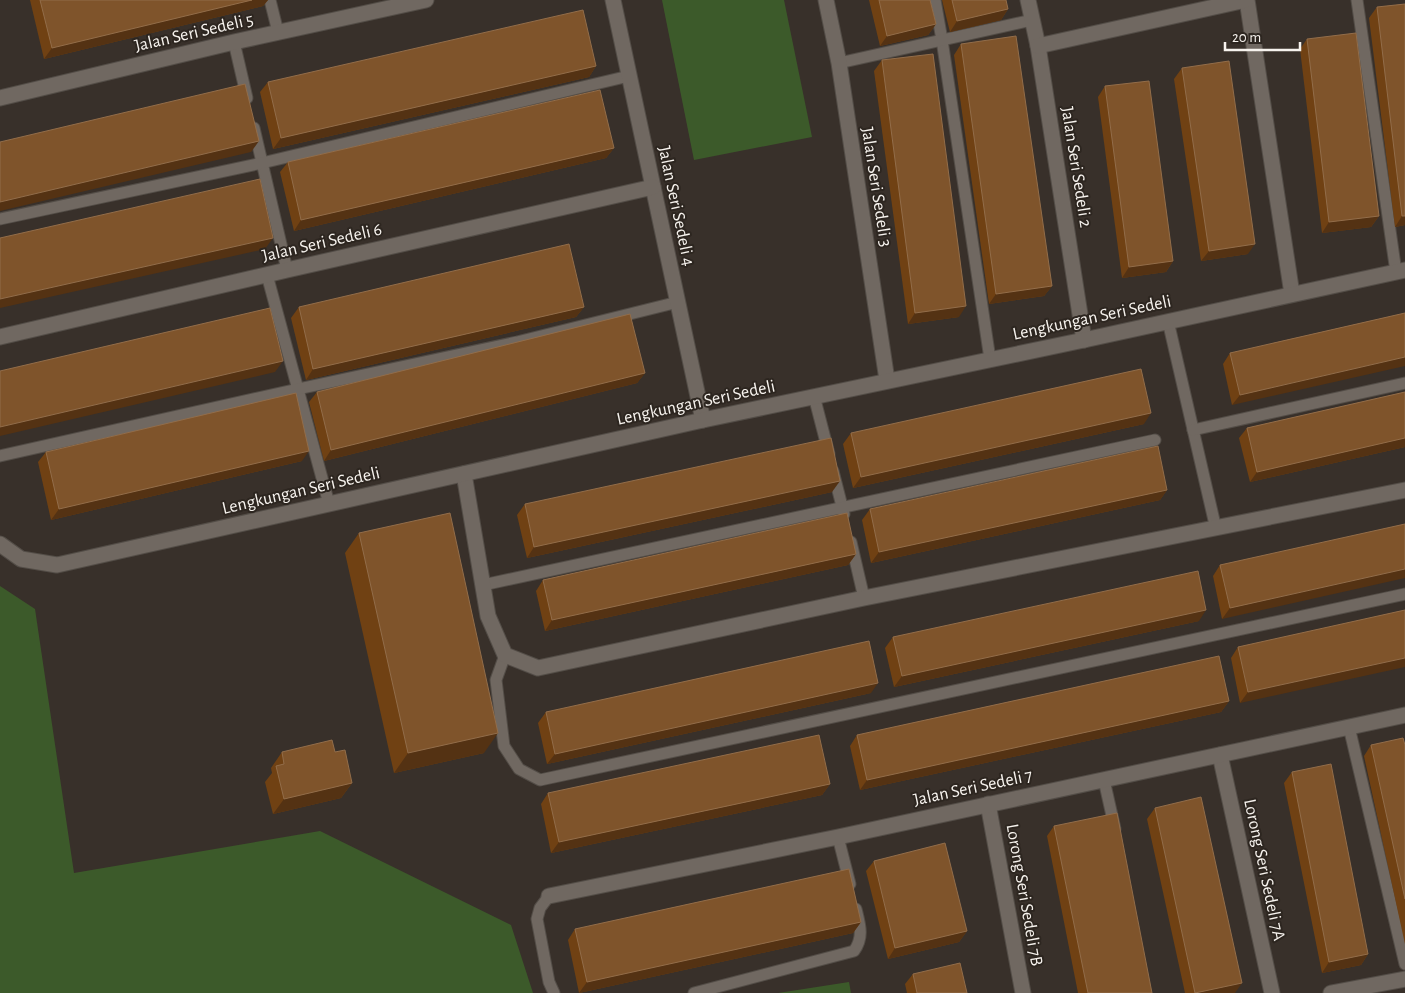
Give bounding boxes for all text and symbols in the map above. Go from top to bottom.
street label: Jalan Seri Sedeli 5 [133,11,255,55]
scale bar [1225,20,1300,52]
text: 20 m [1232,30,1261,45]
street label: Jalan Seri Sedeli 2 [1058,105,1094,229]
street label: Jalan Seri Sedeli 3 [858,126,894,248]
street label: Jalan Seri Sedeli 4 [654,144,698,268]
street label: Jalan Seri Sedeli 6 [260,220,384,266]
street label: Lengkungan Seri Sedeli [1011,292,1173,344]
street label: Lengkungan Seri Sedeli [615,377,777,429]
street label: Lengkungan Seri Sedeli [220,464,382,518]
street label: Jalan Seri Sedeli 7 [912,767,1034,809]
street label: Lorong Seri Sedeli 7A [1240,797,1288,943]
street label: Lorong Seri Sedeli 7B [1003,823,1045,967]

